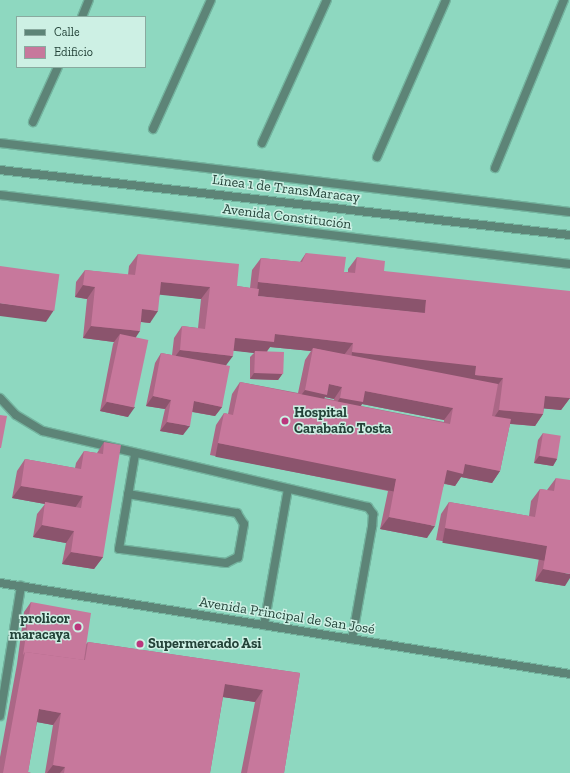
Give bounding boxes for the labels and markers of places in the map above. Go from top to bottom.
place label: Hospital Carabaño Tosta [294,405,391,438]
marker: Hospital Carabaño Tosta [279,415,291,427]
place label: prolicor maracaya [9,611,70,644]
marker: prolicor maracaya [73,622,83,632]
place label: Supermercado Asi [148,636,262,652]
marker: Supermercado Asi [135,639,145,649]

